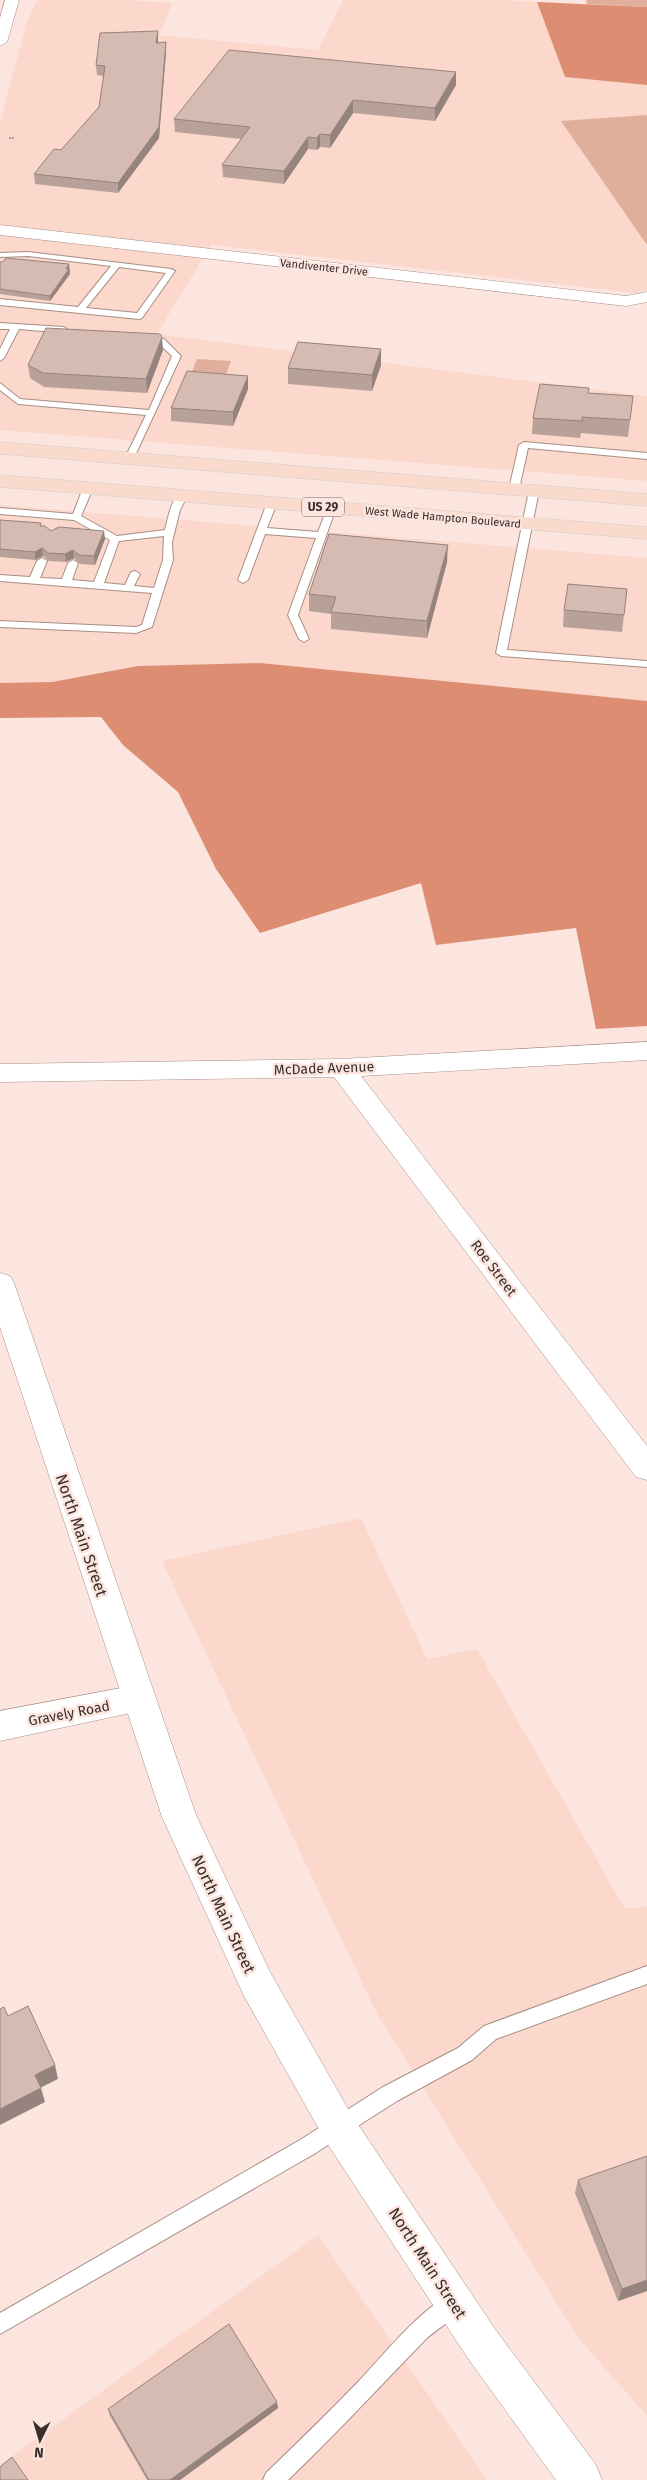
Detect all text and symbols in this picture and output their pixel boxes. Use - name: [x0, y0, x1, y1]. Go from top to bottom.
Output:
- street label: Vandiventer Drive: [279, 256, 369, 279]
- road number: US 29: [302, 498, 344, 516]
- street label: West Wade Hampton Boulevard: [364, 504, 522, 531]
- street label: McDade Avenue: [274, 1058, 374, 1079]
- street label: Roe Street: [467, 1237, 521, 1300]
- street label: North Main Street: [52, 1471, 112, 1599]
- street label: Gravely Road: [27, 1697, 111, 1730]
- street label: North Main Street: [188, 1852, 259, 1977]
- street label: North Main Street: [385, 2204, 471, 2323]
- north arrow: [15, 2415, 65, 2465]
- text: N: [34, 2444, 44, 2461]

